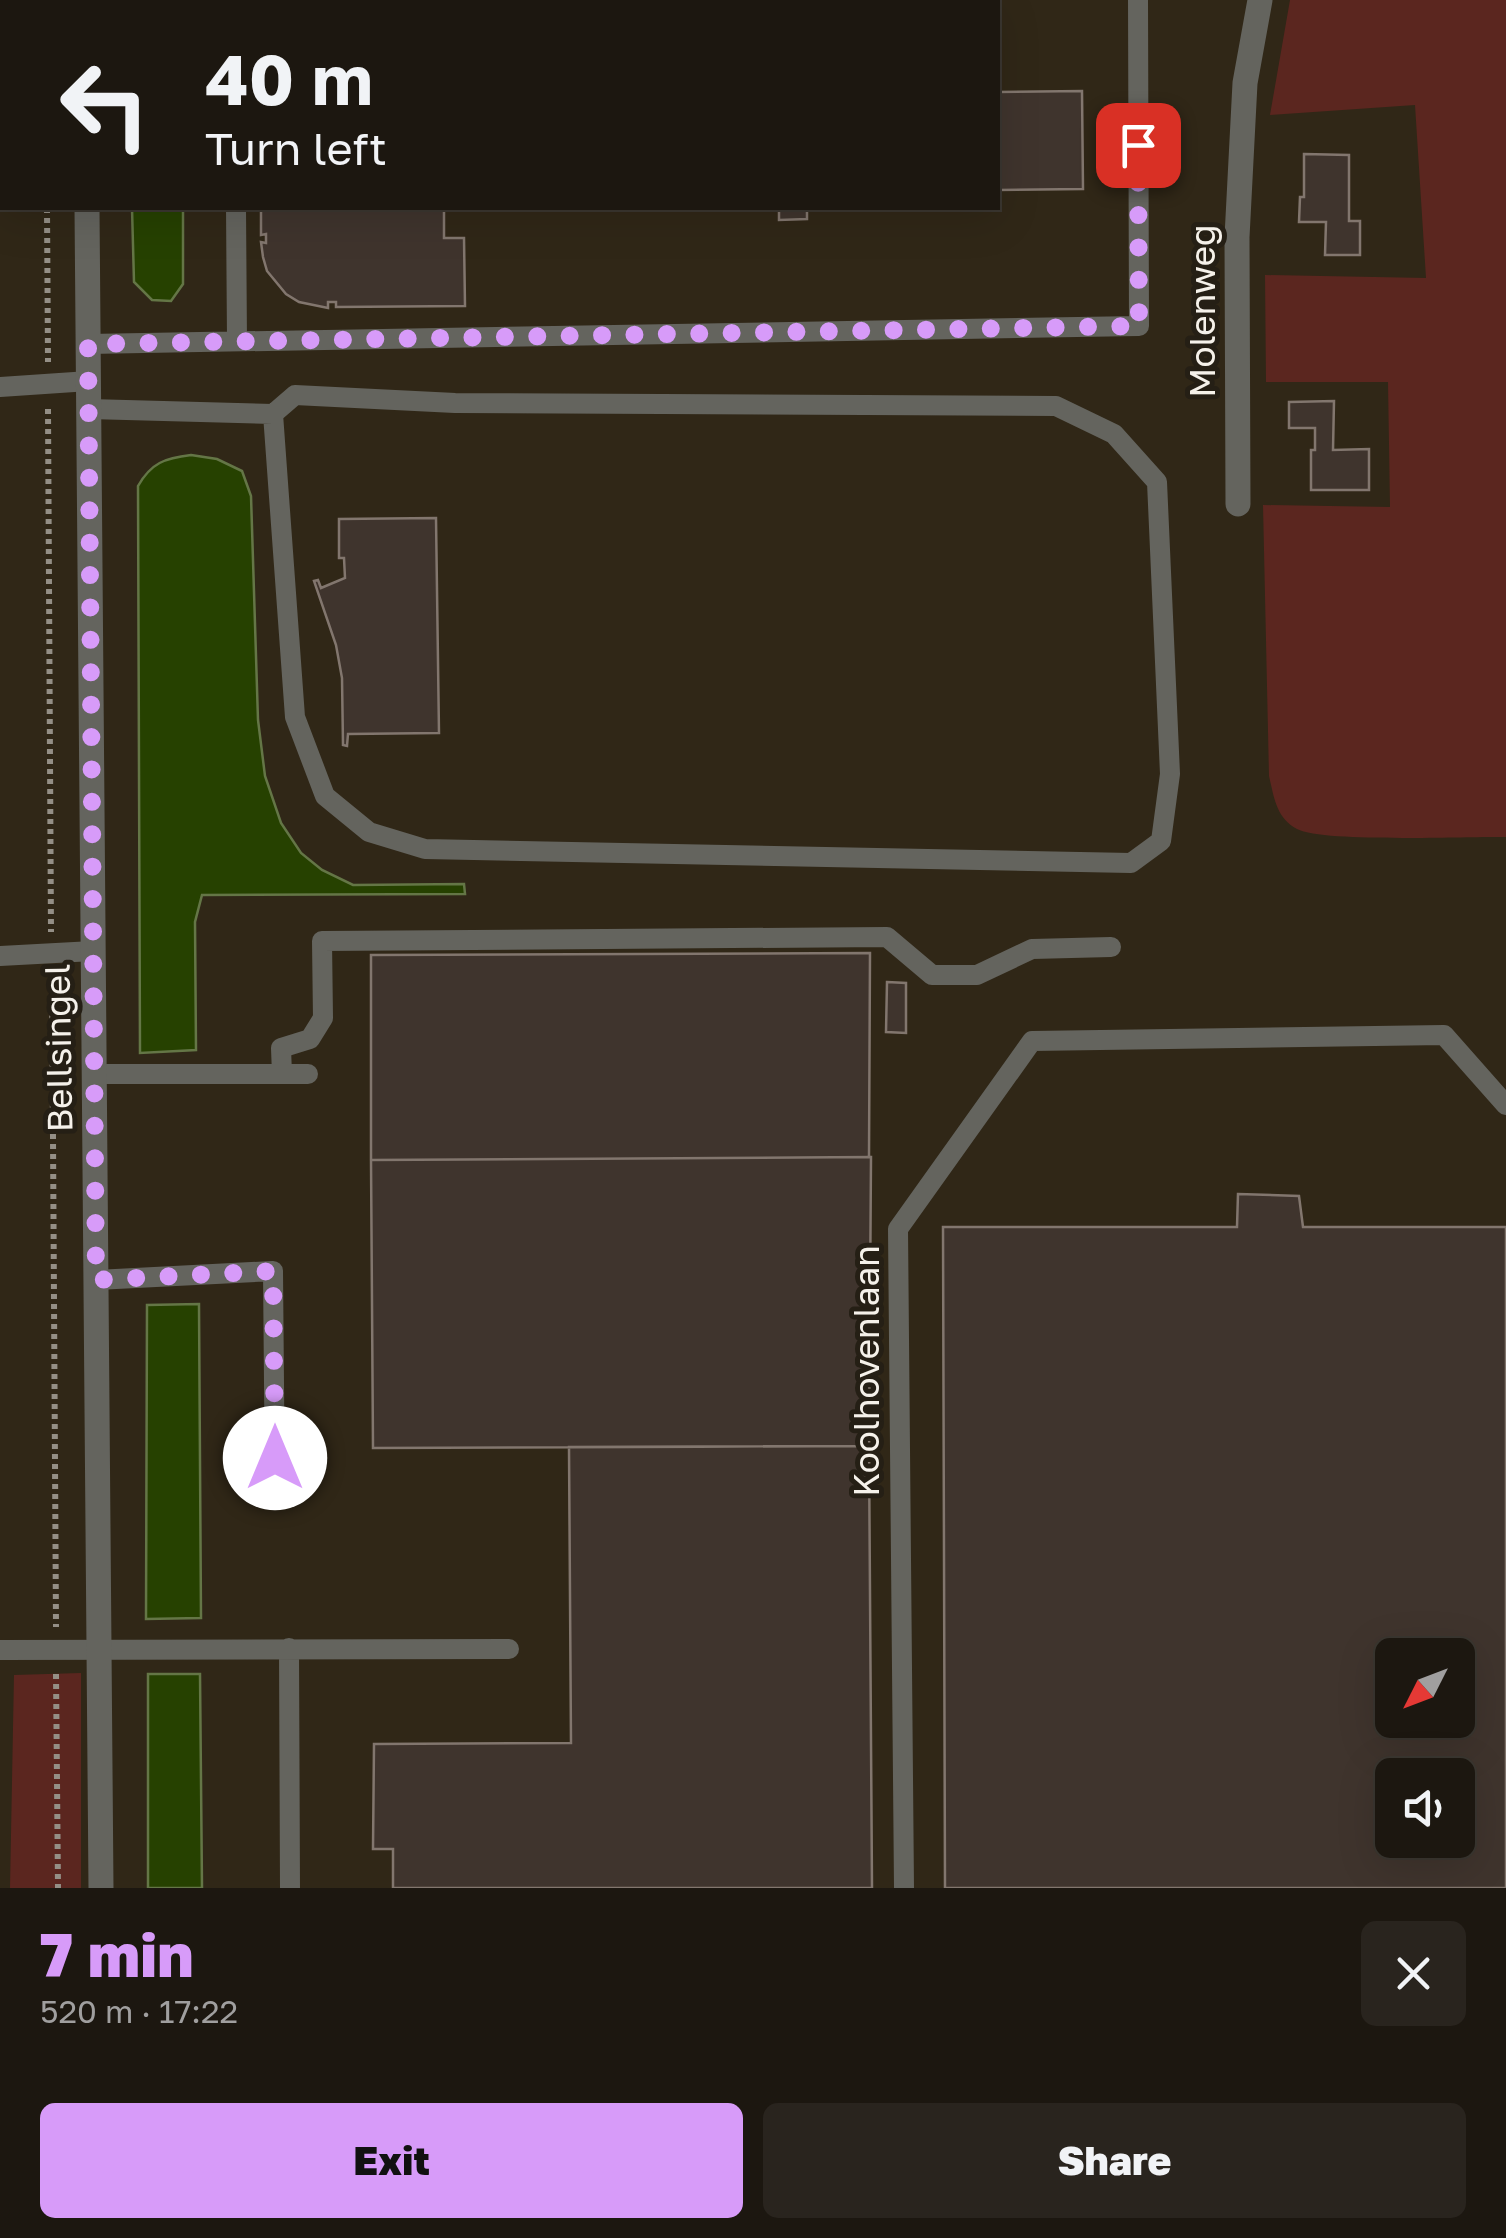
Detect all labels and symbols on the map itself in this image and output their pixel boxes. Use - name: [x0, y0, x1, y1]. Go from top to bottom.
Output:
- pin: [1096, 103, 1181, 188]
- street label: Molenweg: [1181, 224, 1223, 398]
- street label: Bellsingel: [36, 963, 80, 1133]
- street label: Koolhovenlaan: [845, 1245, 887, 1497]
- position arrow: [223, 1406, 327, 1510]
- north arrow: [1375, 1638, 1475, 1738]

